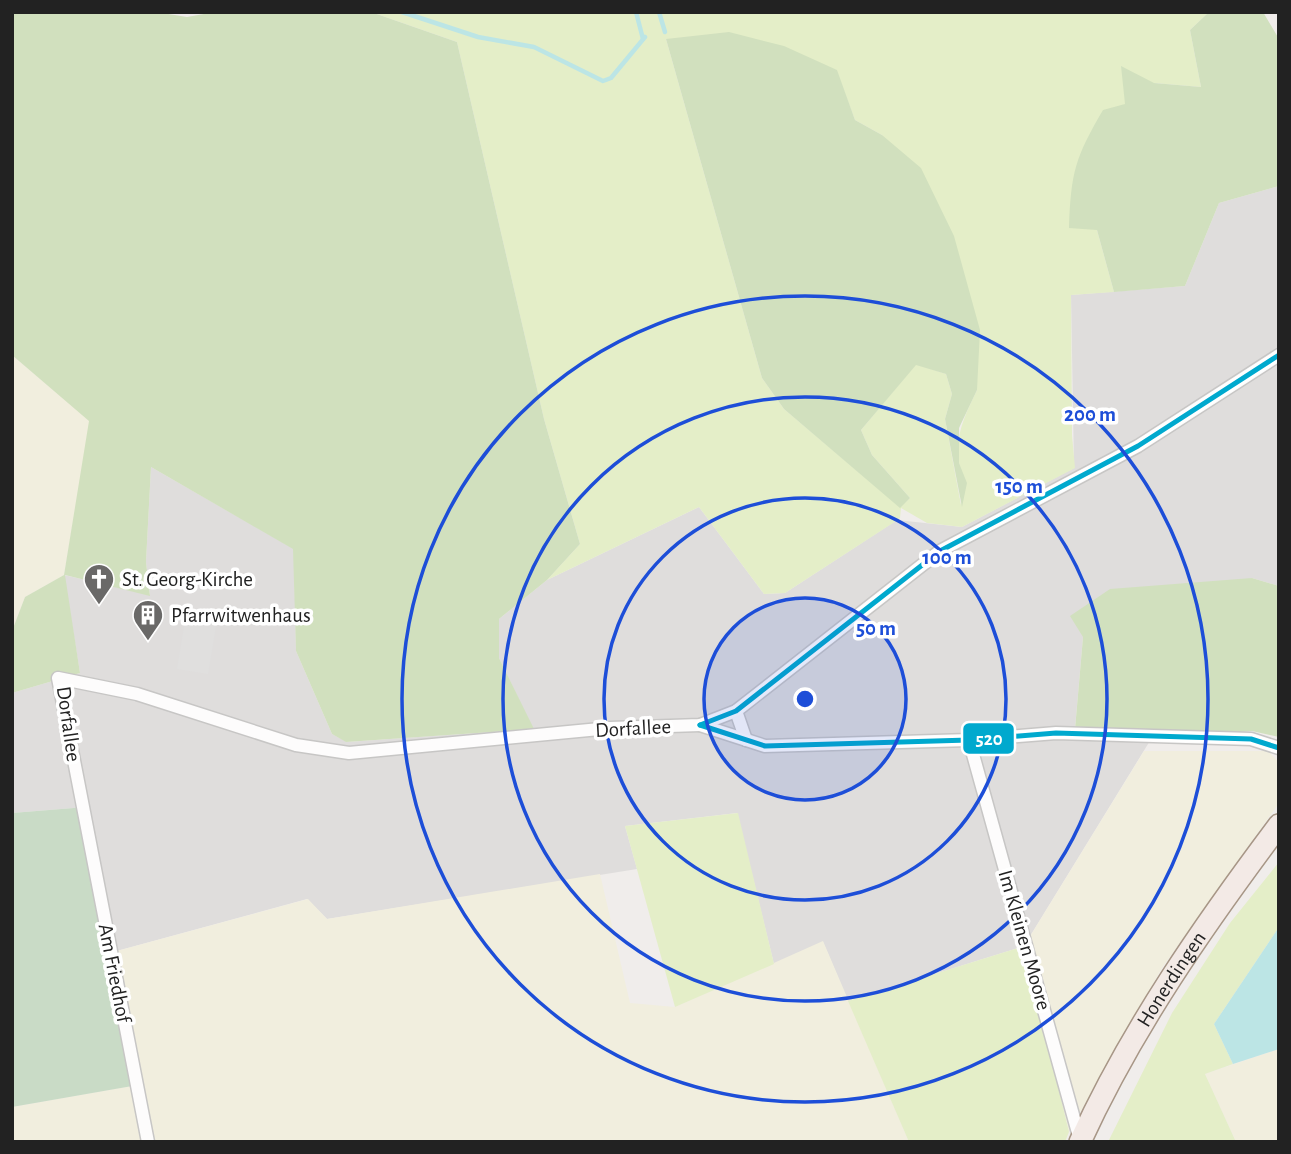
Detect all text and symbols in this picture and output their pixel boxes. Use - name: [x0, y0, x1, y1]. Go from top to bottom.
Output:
- text: 200 m: [1064, 404, 1116, 425]
- text: 150 m: [995, 476, 1043, 497]
- text: 100 m: [922, 547, 972, 568]
- church icon: St. Georg-Kirche: [82, 562, 116, 606]
- place label: St. Georg-Kirche: [122, 569, 253, 590]
- building icon: Pfarrwitwenhaus: [131, 598, 165, 642]
- place label: Pfarrwitwenhaus: [171, 605, 311, 626]
- text: 50 m: [856, 618, 896, 639]
- street label: Dorfallee: [53, 685, 84, 763]
- centre of rings: [793, 687, 817, 711]
- street label: Dorfallee: [595, 716, 672, 741]
- line badge: 520: [962, 722, 1015, 755]
- text: 520: [975, 730, 1003, 749]
- street label: Im Kleinen Moore: [994, 868, 1055, 1013]
- street label: Am Friedhof: [95, 922, 135, 1026]
- street label: Honerdingen: [1133, 928, 1210, 1031]

